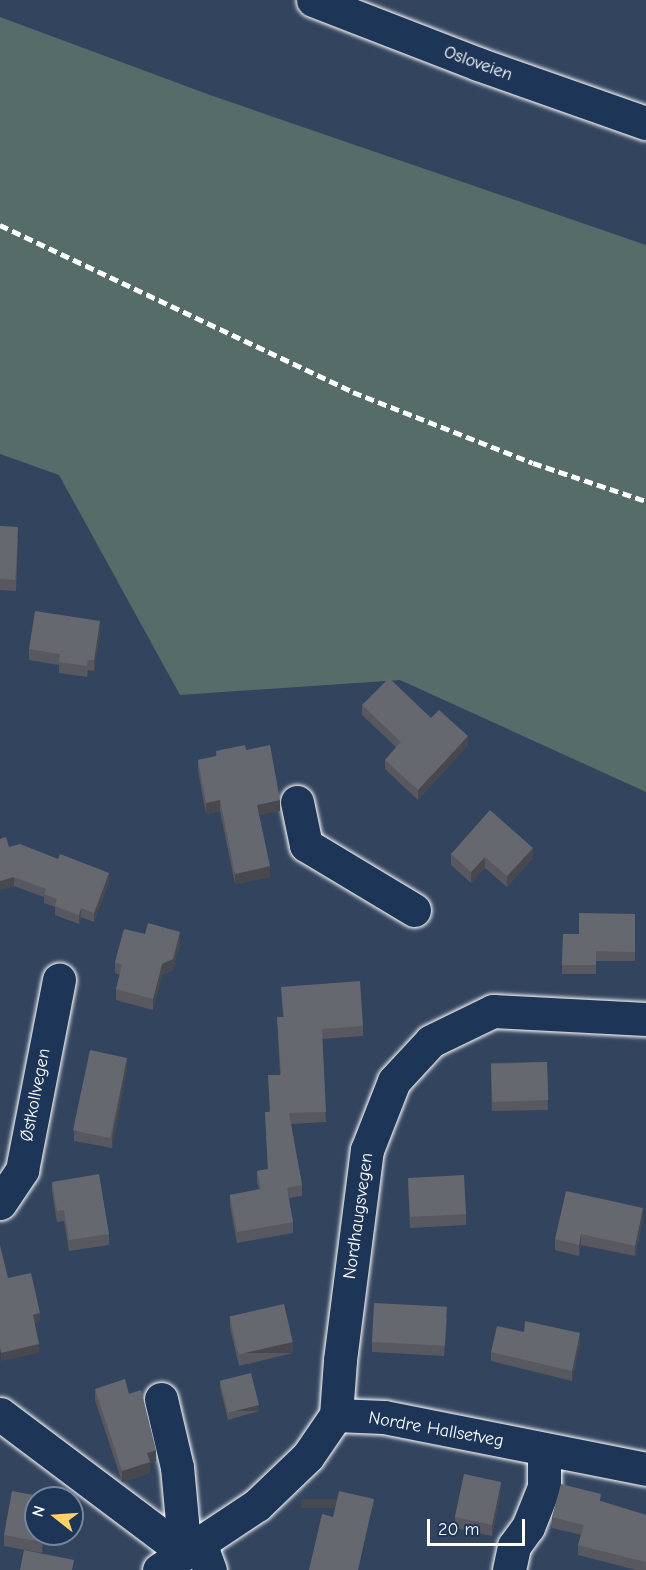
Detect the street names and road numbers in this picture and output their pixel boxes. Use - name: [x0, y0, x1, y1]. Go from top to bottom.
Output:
- street label: Osloveien: [441, 42, 515, 86]
- street label: Østkollvegen: [16, 1047, 56, 1143]
- street label: Nordhaugsvegen: [339, 1151, 379, 1281]
- street label: Nordre Hallsetveg: [367, 1407, 505, 1453]

